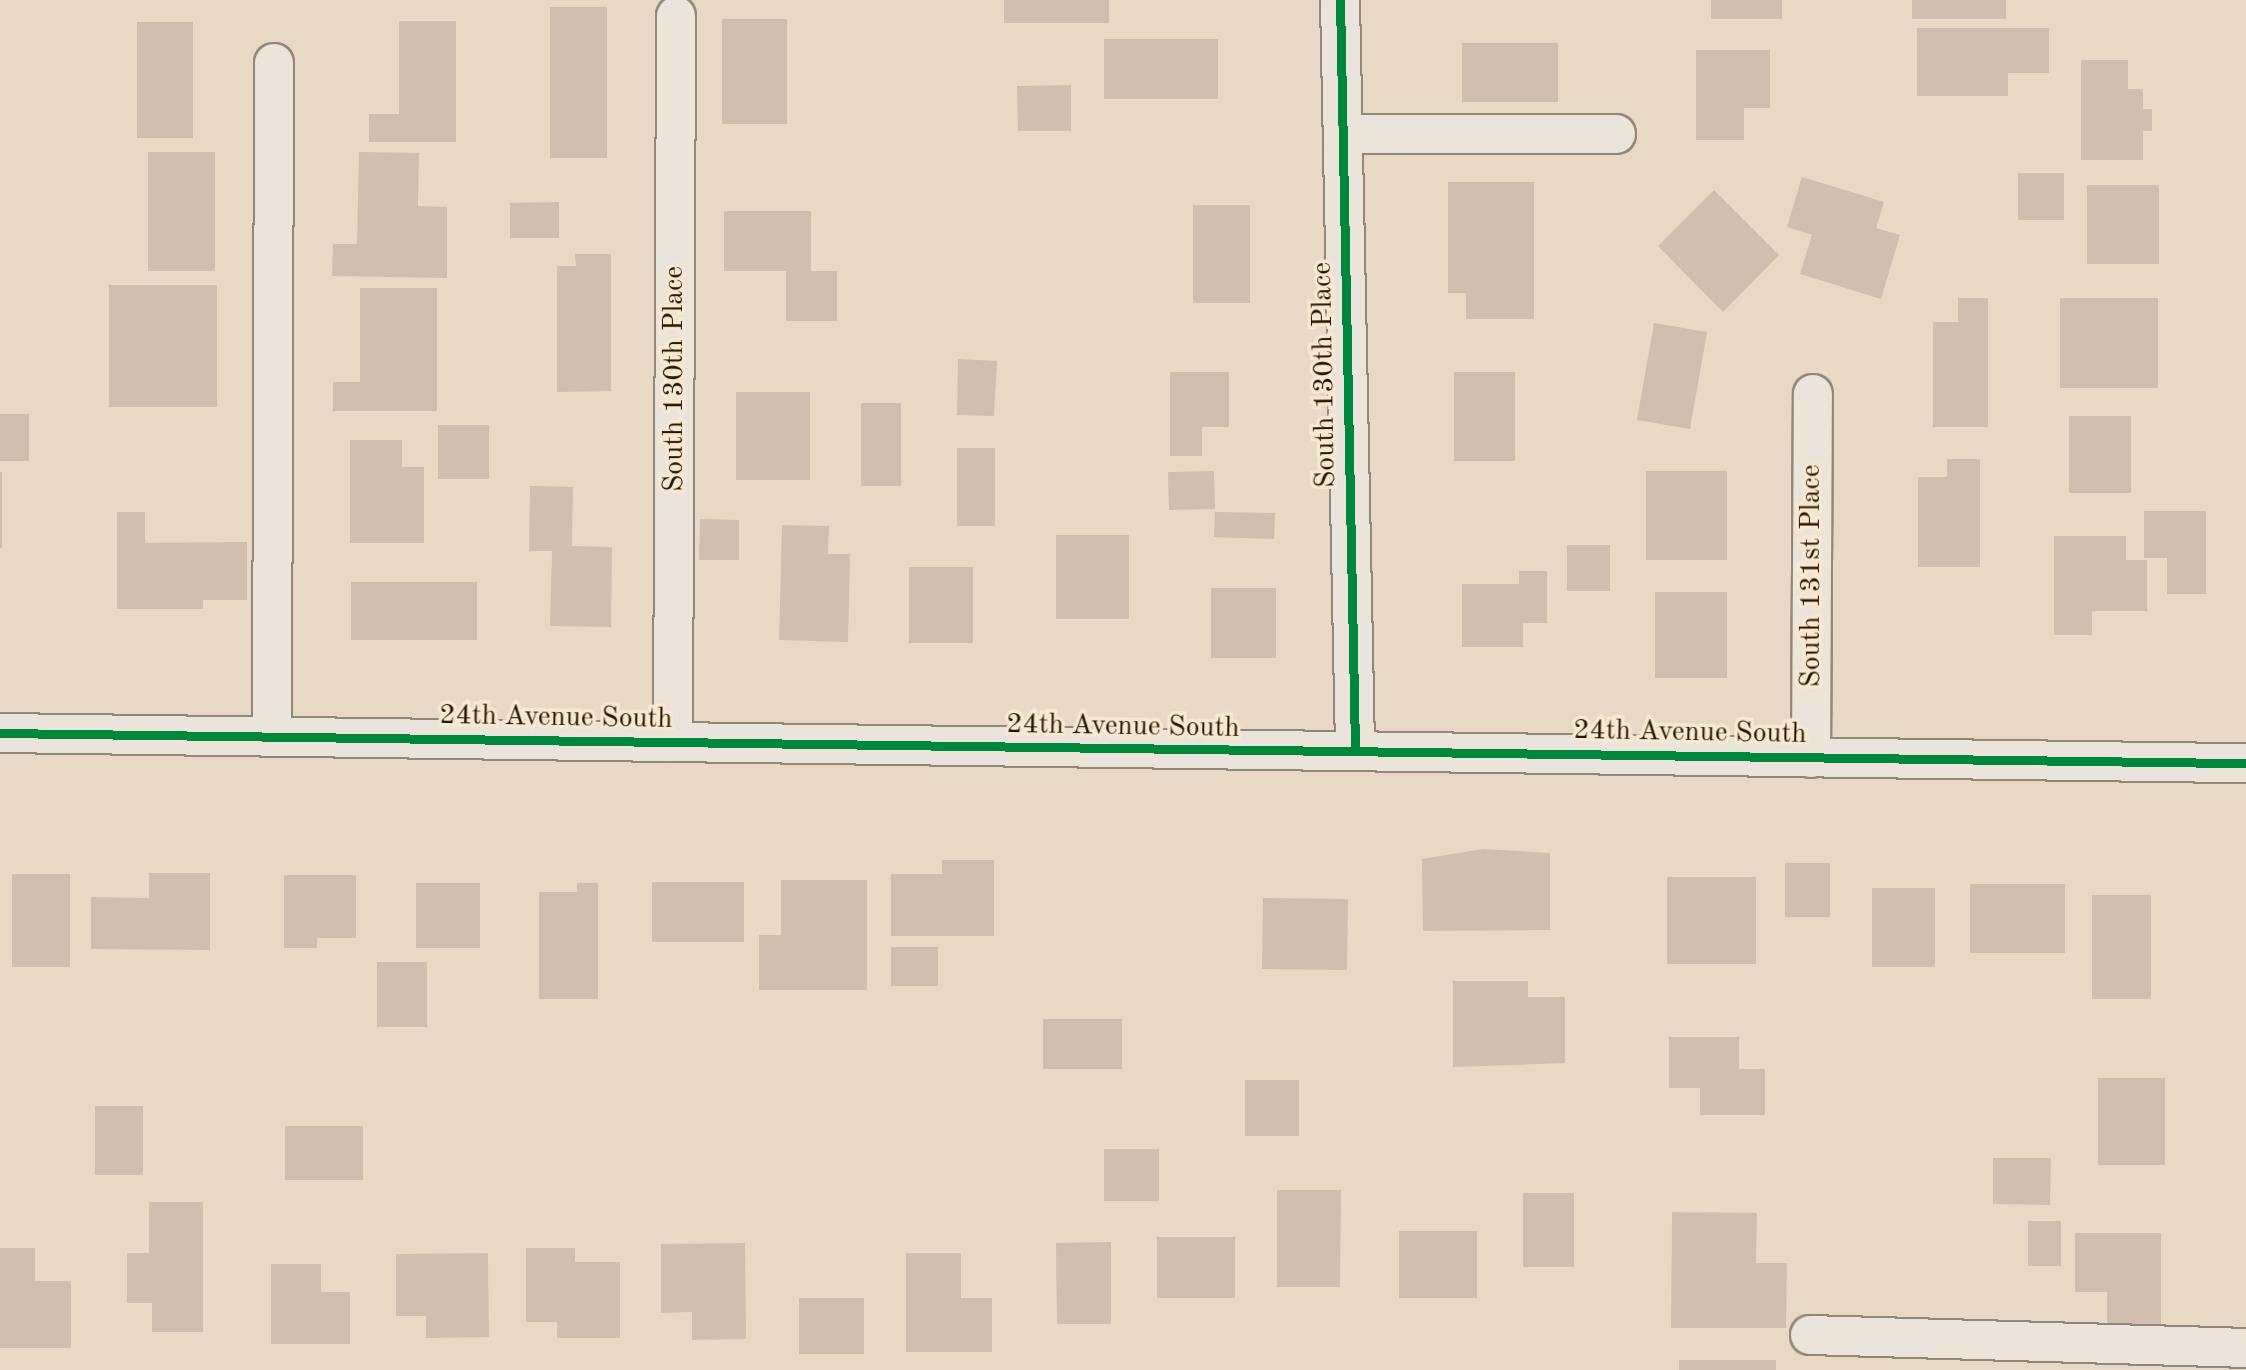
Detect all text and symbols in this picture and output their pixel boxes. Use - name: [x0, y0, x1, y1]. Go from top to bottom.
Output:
- street label: South 130th Place: [1306, 262, 1344, 488]
- street label: South 130th Place: [658, 266, 692, 492]
- street label: South 131st Place: [1795, 464, 1829, 688]
- street label: 24th Avenue South: [439, 699, 673, 737]
- street label: 24th Avenue South: [1006, 708, 1240, 746]
- street label: 24th Avenue South: [1573, 714, 1807, 752]

